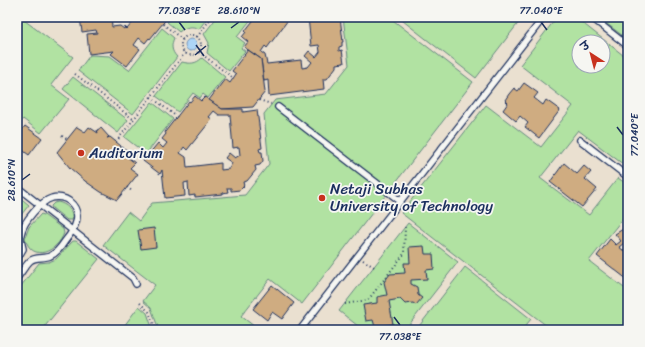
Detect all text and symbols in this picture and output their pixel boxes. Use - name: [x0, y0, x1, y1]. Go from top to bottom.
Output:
- text: 77.038°E: [158, 2, 201, 20]
- text: 28.610°N: [218, 2, 260, 20]
- text: 77.040°E: [519, 2, 564, 20]
- north arrow: [571, 34, 611, 74]
- text: उ: [576, 35, 595, 57]
- text: 77.040°E: [626, 112, 644, 157]
- place label: Auditorium: [88, 140, 163, 166]
- marker: Auditorium: [76, 148, 86, 158]
- text: 28.610°N: [3, 159, 21, 201]
- place label: Netaji Subhas University of Technology: [330, 176, 493, 219]
- marker: Netaji Subhas University of Technology: [317, 193, 327, 203]
- text: 77.038°E: [379, 328, 422, 346]

